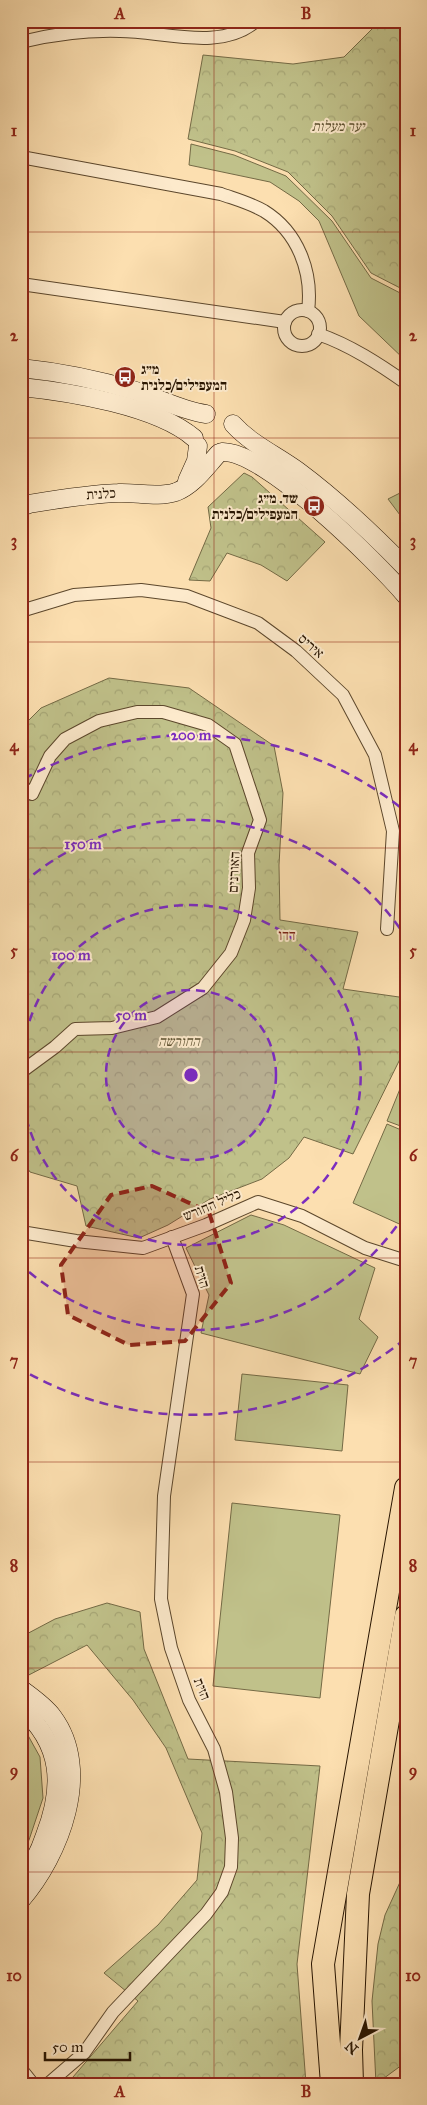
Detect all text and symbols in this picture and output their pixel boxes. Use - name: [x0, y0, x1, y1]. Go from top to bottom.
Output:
- text: A: [114, 4, 126, 23]
- text: B: [301, 4, 311, 23]
- park label: יער מעלות: [312, 118, 367, 135]
- text: 1: [11, 121, 18, 140]
- text: 1: [410, 121, 417, 140]
- text: 2: [10, 326, 19, 345]
- text: 2: [409, 326, 418, 345]
- place label: מ״ג המעפילים/כלנית: [141, 361, 227, 394]
- bus stop icon: מ״ג המעפילים/כלנית: [113, 365, 137, 389]
- street label: כלנית: [86, 484, 116, 504]
- place label: שד. מ״ג המעפילים/כלנית: [212, 490, 298, 523]
- bus stop icon: שד. מ״ג המעפילים/כלנית: [302, 494, 326, 518]
- text: 3: [11, 531, 17, 551]
- text: 3: [410, 531, 416, 551]
- street label: איריס: [295, 630, 327, 662]
- text: 200 m: [171, 726, 212, 744]
- text: 4: [10, 736, 20, 756]
- text: 4: [409, 736, 419, 756]
- text: 150 m: [64, 835, 102, 853]
- street label: האורנים: [224, 851, 244, 893]
- district label: דדו: [278, 926, 296, 944]
- text: 5: [10, 941, 18, 960]
- text: 5: [409, 941, 417, 960]
- text: 100 m: [51, 946, 91, 964]
- text: 50 m: [115, 1006, 147, 1024]
- park label: החורשה: [158, 1033, 201, 1050]
- centre of rings: [182, 1066, 200, 1084]
- text: 6: [10, 1146, 19, 1165]
- text: 6: [409, 1146, 418, 1165]
- street label: כליל החורש: [180, 1185, 244, 1225]
- street label: הזית: [191, 1264, 213, 1290]
- text: 7: [10, 1351, 19, 1370]
- text: 7: [409, 1351, 418, 1370]
- text: 8: [10, 1556, 18, 1575]
- text: 8: [409, 1556, 417, 1575]
- street label: הזית: [190, 1675, 214, 1703]
- text: 9: [10, 1761, 18, 1781]
- text: 9: [409, 1761, 417, 1781]
- text: 10: [6, 1966, 22, 1985]
- text: 10: [405, 1966, 421, 1985]
- north arrow: [334, 2012, 384, 2062]
- scale bar: [45, 2030, 130, 2062]
- text: N: [342, 2037, 362, 2058]
- text: 50 m: [52, 2038, 84, 2056]
- text: A: [114, 2082, 126, 2101]
- text: B: [301, 2082, 311, 2101]

